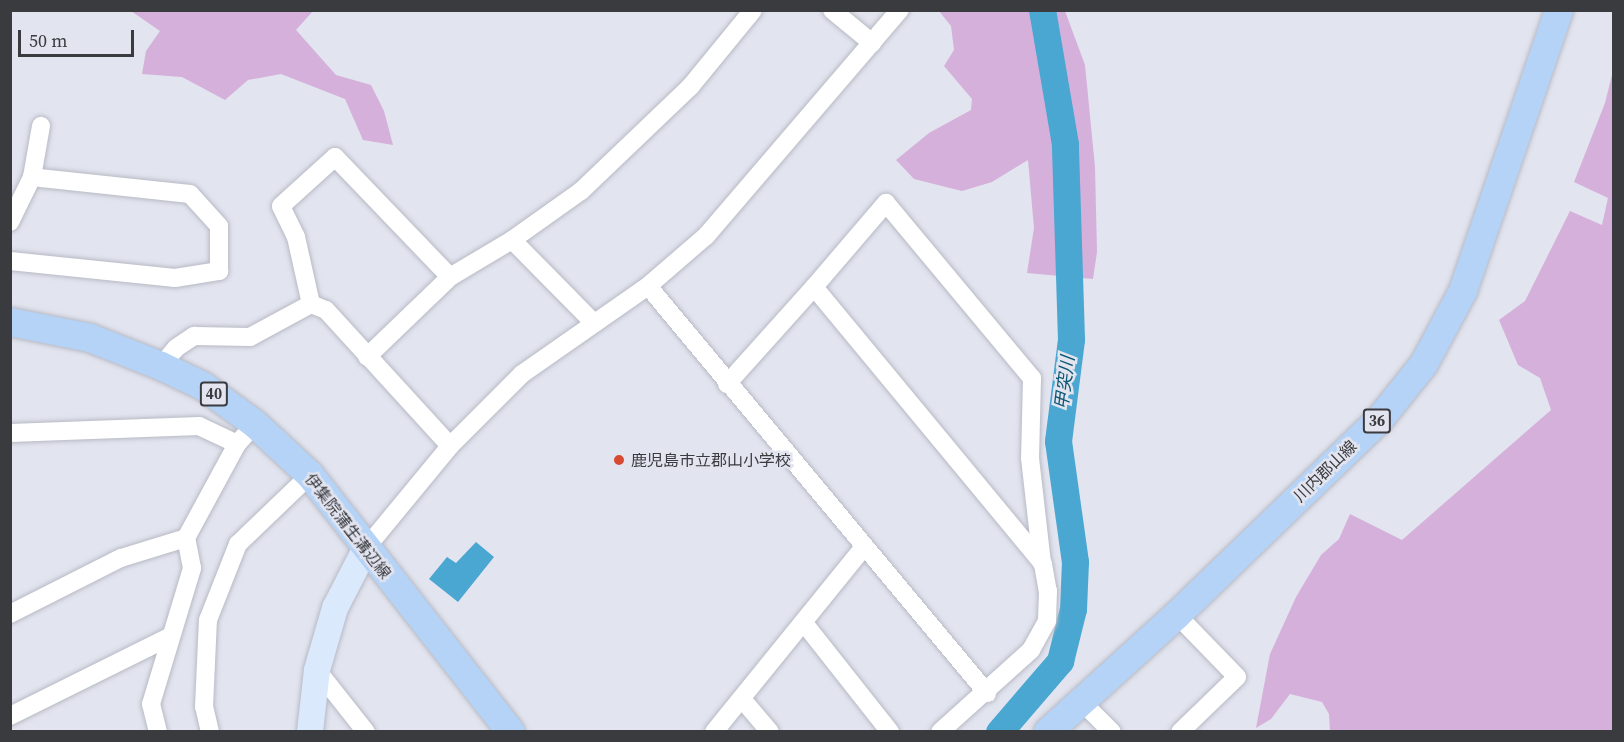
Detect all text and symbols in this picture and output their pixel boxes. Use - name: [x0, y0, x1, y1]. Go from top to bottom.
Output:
- scale bar: [21, 18, 136, 56]
- text: 50 m: [29, 28, 67, 53]
- water label: 甲突川: [1051, 355, 1079, 411]
- road number: 40: [199, 382, 229, 406]
- road number: 36: [1362, 409, 1392, 433]
- street label: 川内郡山線: [1290, 436, 1360, 506]
- place label: 鹿児島市立郡山小学校: [631, 450, 791, 470]
- marker: 鹿児島市立郡山小学校: [612, 453, 626, 467]
- street label: 伊集院蒲生溝辺線: [301, 470, 395, 582]

